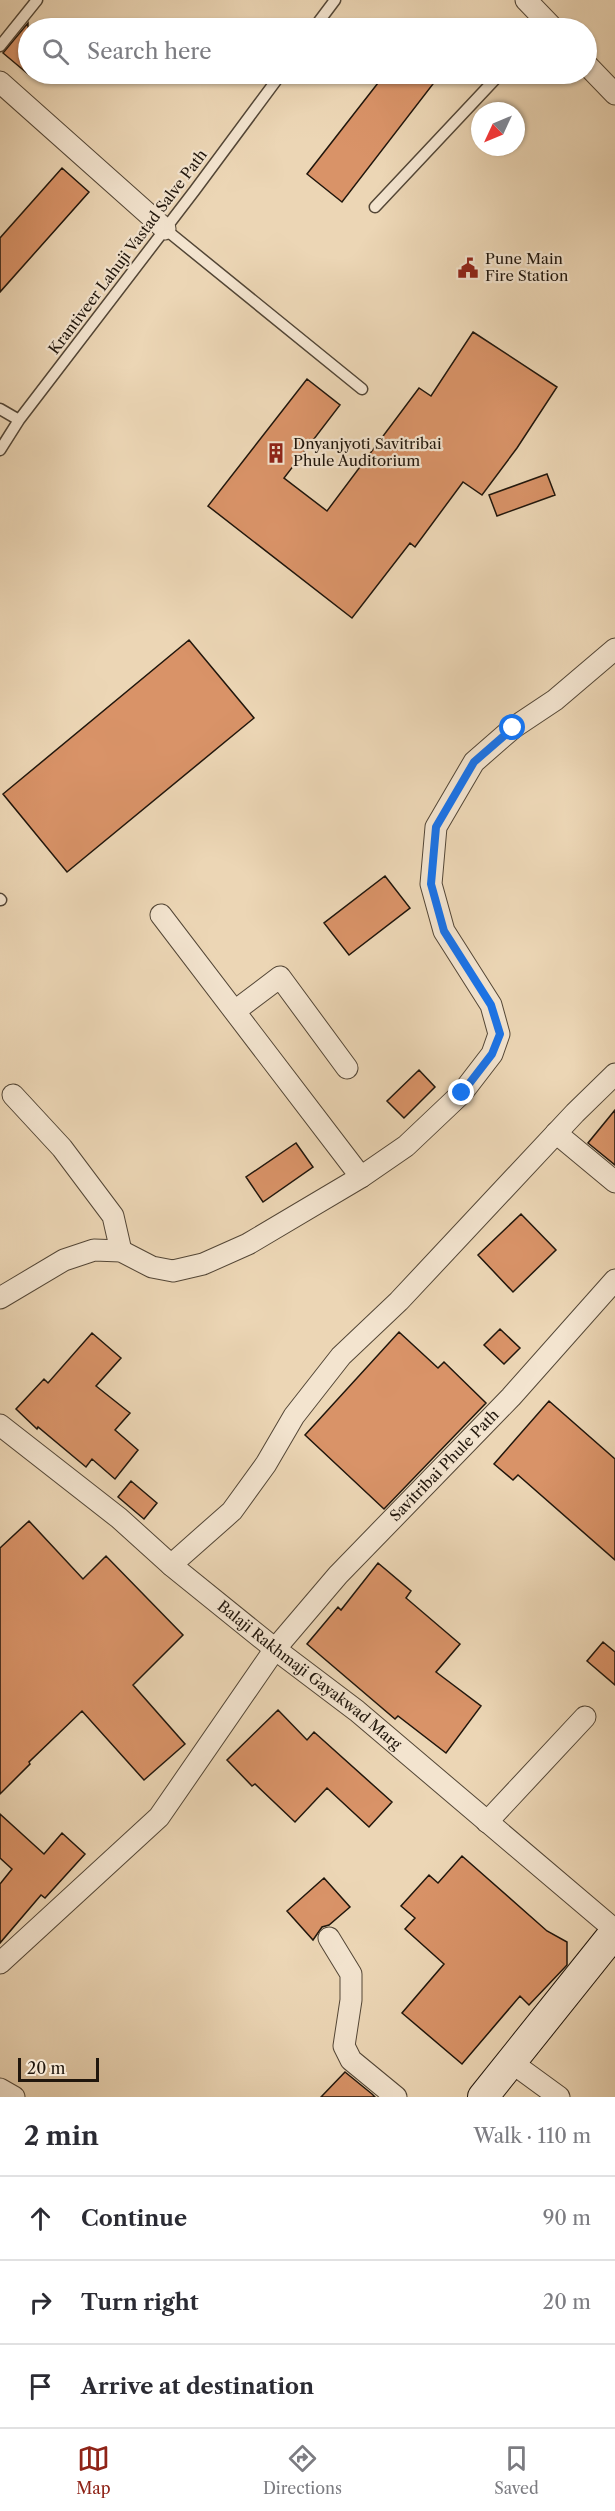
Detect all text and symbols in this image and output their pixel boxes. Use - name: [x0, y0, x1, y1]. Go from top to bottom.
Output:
- search box: [18, 18, 597, 84]
- icon: search: [39, 35, 72, 68]
- text: Search here: [87, 38, 212, 65]
- north arrow: [471, 102, 525, 156]
- street label: Krantiveer Lahuji Vastad Salve Path: [44, 145, 211, 358]
- place label: Pune Main Fire Station: [485, 249, 569, 285]
- public building icon: Pune Main Fire Station: [456, 256, 480, 280]
- place label: Dnyanjyoti Savitribai Phule Auditorium: [293, 434, 442, 470]
- building icon: Dnyanjyoti Savitribai Phule Auditorium: [264, 441, 288, 465]
- route start: [499, 714, 525, 740]
- route end: [448, 1079, 474, 1105]
- street label: Savitribai Phule Path: [386, 1405, 503, 1525]
- street label: Balaji Rakhmaji Gayakwad Marg: [214, 1596, 406, 1754]
- scale bar: [18, 2055, 99, 2082]
- text: 20 m: [27, 2058, 66, 2078]
- text: 2 min: [24, 2120, 99, 2152]
- text: Walk · 110 m: [474, 2124, 591, 2148]
- icon: ahead: [24, 2202, 57, 2235]
- text: Continue: [81, 2205, 187, 2232]
- text: 90 m: [543, 2206, 591, 2230]
- icon: right: [24, 2286, 57, 2319]
- text: Turn right: [81, 2289, 199, 2316]
- text: 20 m: [543, 2290, 591, 2314]
- icon: arrive: [24, 2370, 57, 2403]
- text: Arrive at destination: [81, 2373, 314, 2400]
- tab: Map: [76, 2442, 111, 2498]
- tab: Directions: [263, 2442, 342, 2498]
- tab: Saved: [494, 2442, 539, 2498]

